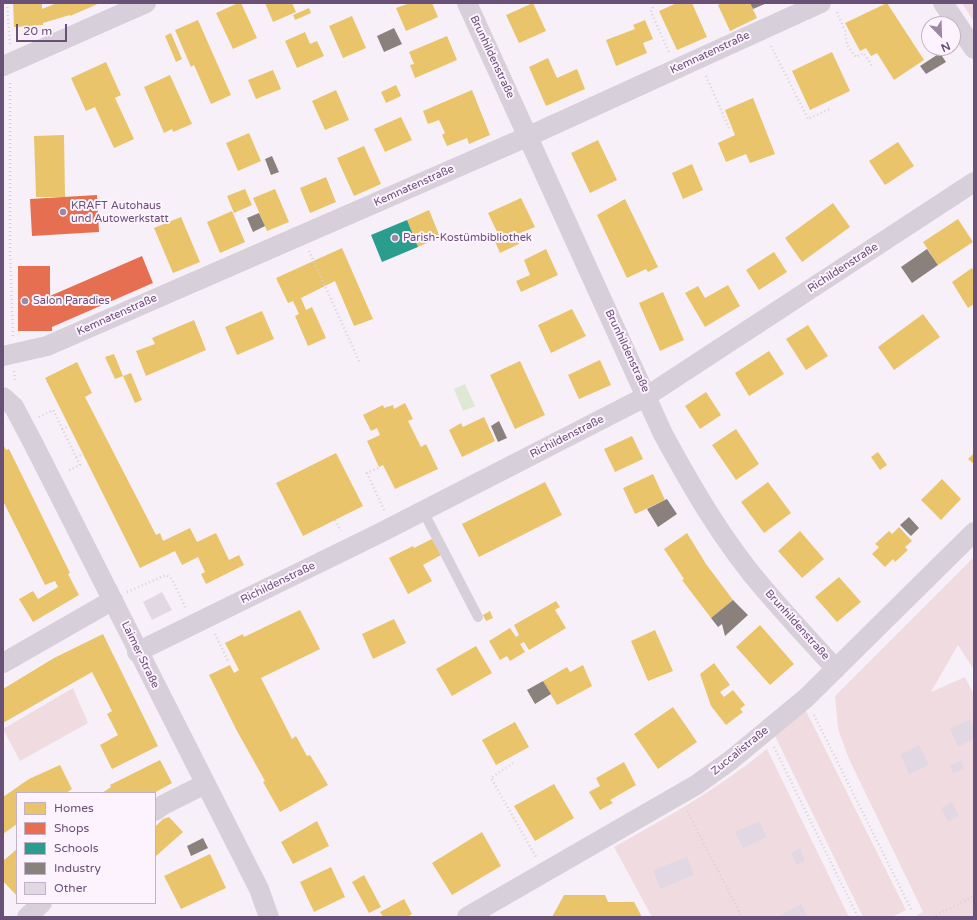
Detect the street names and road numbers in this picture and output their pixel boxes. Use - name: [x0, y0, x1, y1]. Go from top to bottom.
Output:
- street label: Brunhildenstraße: [467, 13, 517, 101]
- street label: Kemnatenstraße: [668, 29, 752, 77]
- street label: Kemnatenstraße: [372, 162, 456, 210]
- street label: Richildenstraße: [805, 240, 881, 296]
- street label: Kemnatenstraße: [75, 291, 159, 339]
- street label: Brunhildenstraße: [602, 307, 652, 395]
- street label: Richildenstraße: [528, 413, 606, 461]
- street label: Richildenstraße: [239, 559, 317, 607]
- street label: Brunhildenstraße: [762, 587, 832, 663]
- street label: Laimer Straße: [118, 619, 162, 691]
- street label: Zuccalistraße: [709, 724, 771, 778]

